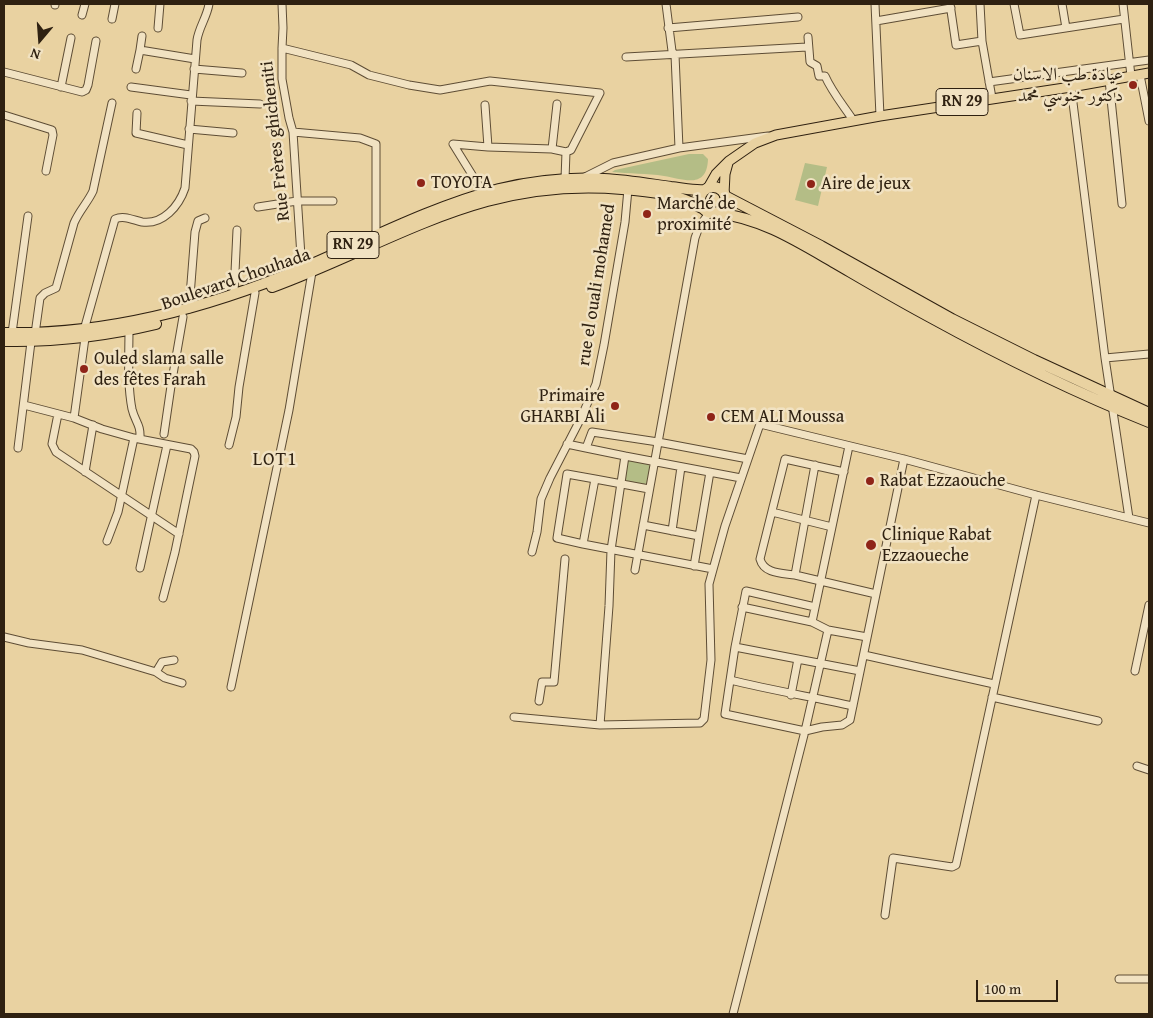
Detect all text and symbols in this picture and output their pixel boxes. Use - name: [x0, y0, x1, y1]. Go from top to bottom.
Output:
- north arrow: [15, 15, 65, 65]
- text: N: [28, 43, 43, 65]
- street label: Rue Frères ghicheniti: [257, 60, 295, 222]
- place label: عيادة طب الاسنان دكتور خنوسي محمد: [1013, 64, 1123, 106]
- marker: عيادة طب الاسنان دكتور خنوسي محمد: [1127, 79, 1139, 91]
- road number: RN 29: [936, 88, 988, 115]
- place label: TOYOTA: [431, 172, 492, 194]
- place label: Aire de jeux: [821, 173, 911, 195]
- marker: TOYOTA: [415, 177, 427, 189]
- marker: Aire de jeux: [805, 178, 817, 190]
- place label: Marché de proximité: [657, 193, 736, 235]
- street label: rue el ouali mohamed: [574, 202, 620, 368]
- marker: Marché de proximité: [641, 208, 653, 220]
- road number: RN 29: [327, 232, 379, 258]
- street label: Boulevard Chouhada: [159, 244, 313, 316]
- place label: Ouled slama salle des fêtes Farah: [94, 348, 224, 390]
- marker: Ouled slama salle des fêtes Farah: [78, 363, 90, 375]
- place label: Primaire GHARBI Ali: [520, 385, 605, 428]
- marker: Primaire GHARBI Ali: [609, 400, 621, 412]
- place label: CEM ALI Moussa: [721, 406, 844, 428]
- marker: CEM ALI Moussa: [705, 411, 717, 423]
- district label: LOT1: [252, 449, 298, 471]
- place label: Rabat Ezzaouche: [880, 470, 1006, 492]
- marker: Rabat Ezzaouche: [864, 475, 876, 487]
- place label: Clinique Rabat Ezzaoueche: [882, 524, 992, 566]
- marker: Clinique Rabat Ezzaoueche: [864, 538, 878, 552]
- scale bar: [978, 970, 1060, 1002]
- text: 100 m: [984, 978, 1021, 999]

